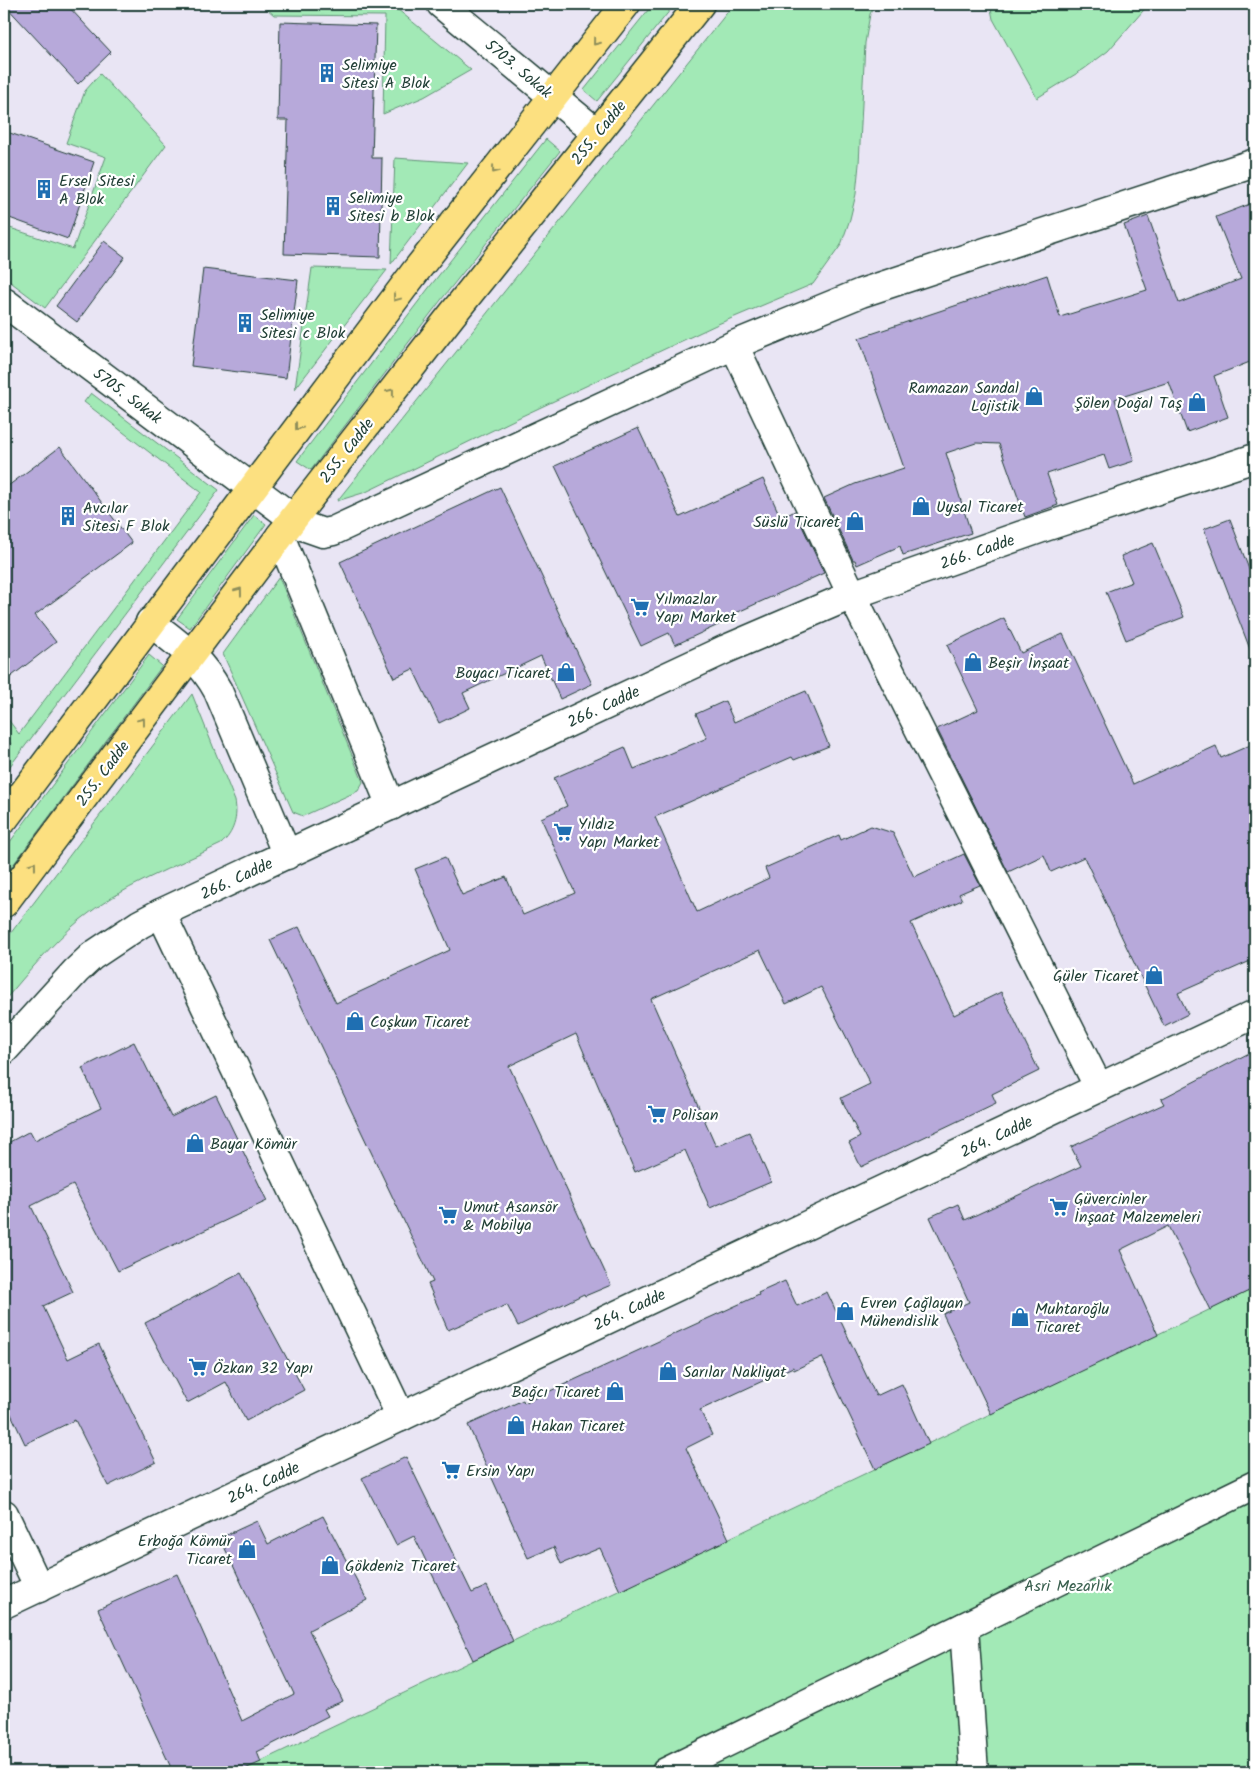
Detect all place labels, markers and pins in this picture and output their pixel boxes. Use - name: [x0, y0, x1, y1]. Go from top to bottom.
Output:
- place label: Selimiye Sitesi A Blok: [342, 53, 430, 96]
- building icon: Selimiye Sitesi A Blok: [316, 62, 338, 84]
- place label: Ersel Sitesi A Blok: [59, 169, 136, 212]
- building icon: Ersel Sitesi A Blok: [33, 178, 55, 200]
- place label: Selimiye Sitesi b Blok: [348, 186, 435, 229]
- building icon: Selimiye Sitesi b Blok: [322, 195, 344, 217]
- place label: Selimiye Sitesi c Blok: [260, 303, 346, 346]
- building icon: Selimiye Sitesi c Blok: [234, 312, 256, 334]
- place label: Ramazan Sandal Lojistik: [908, 376, 1019, 419]
- shop icon: Ramazan Sandal Lojistik: [1023, 385, 1045, 407]
- place label: Şölen Doğal Taş: [1074, 391, 1182, 416]
- shop icon: Şölen Doğal Taş: [1186, 391, 1208, 413]
- shop icon: Uysal Ticaret: [910, 495, 932, 517]
- place label: Uysal Ticaret: [936, 495, 1024, 520]
- place label: Avcılar Sitesi F Blok: [83, 496, 170, 539]
- building icon: Avcılar Sitesi F Blok: [57, 505, 79, 527]
- place label: Süslü Ticaret: [753, 510, 841, 535]
- shop icon: Süslü Ticaret: [844, 510, 866, 532]
- place label: Yılmazlar Yapı Market: [655, 587, 737, 630]
- supermarket icon: Yılmazlar Yapı Market: [629, 596, 651, 618]
- shop icon: Beşir İnşaat: [962, 651, 984, 673]
- place label: Beşir İnşaat: [988, 651, 1070, 676]
- place label: Boyacı Ticaret: [455, 661, 552, 686]
- shop icon: Boyacı Ticaret: [555, 661, 577, 683]
- place label: Yıldız Yapı Market: [578, 812, 660, 855]
- supermarket icon: Yıldız Yapı Market: [552, 821, 574, 843]
- place label: Güler Ticaret: [1053, 964, 1140, 989]
- shop icon: Güler Ticaret: [1143, 964, 1165, 986]
- shop icon: Coşkun Ticaret: [344, 1010, 366, 1032]
- place label: Coşkun Ticaret: [370, 1010, 470, 1035]
- supermarket icon: Polisan: [646, 1103, 668, 1125]
- place label: Polisan: [672, 1103, 719, 1128]
- shop icon: Bayar Kömür: [184, 1132, 206, 1154]
- place label: Bayar Kömür: [210, 1132, 299, 1157]
- place label: Güvercinler İnşaat Malzemeleri: [1074, 1187, 1202, 1230]
- place label: Umut Asansör & Mobilya: [463, 1195, 559, 1238]
- supermarket icon: Güvercinler İnşaat Malzemeleri: [1048, 1196, 1070, 1218]
- supermarket icon: Umut Asansör & Mobilya: [437, 1204, 459, 1226]
- place label: Evren Çağlayan Mühendislik: [860, 1291, 963, 1334]
- place label: Muhtaroğlu Ticaret: [1035, 1297, 1110, 1340]
- shop icon: Evren Çağlayan Mühendislik: [834, 1300, 856, 1322]
- shop icon: Muhtaroğlu Ticaret: [1009, 1306, 1031, 1328]
- supermarket icon: Özkan 32 Yapı: [187, 1356, 209, 1378]
- place label: Özkan 32 Yapı: [213, 1356, 313, 1381]
- shop icon: Sarılar Nakliyat: [657, 1360, 679, 1382]
- place label: Sarılar Nakliyat: [683, 1360, 787, 1385]
- place label: Bağcı Ticaret: [511, 1380, 601, 1405]
- shop icon: Bağcı Ticaret: [604, 1380, 626, 1402]
- shop icon: Hakan Ticaret: [505, 1414, 527, 1436]
- place label: Hakan Ticaret: [531, 1414, 626, 1439]
- supermarket icon: Ersin Yapı: [440, 1459, 462, 1481]
- place label: Ersin Yapı: [466, 1459, 535, 1484]
- place label: Erboğa Kömür Ticaret: [138, 1529, 234, 1572]
- shop icon: Erboğa Kömür Ticaret: [236, 1538, 258, 1560]
- shop icon: Gökdeniz Ticaret: [319, 1554, 341, 1576]
- place label: Gökdeniz Ticaret: [345, 1554, 457, 1579]

